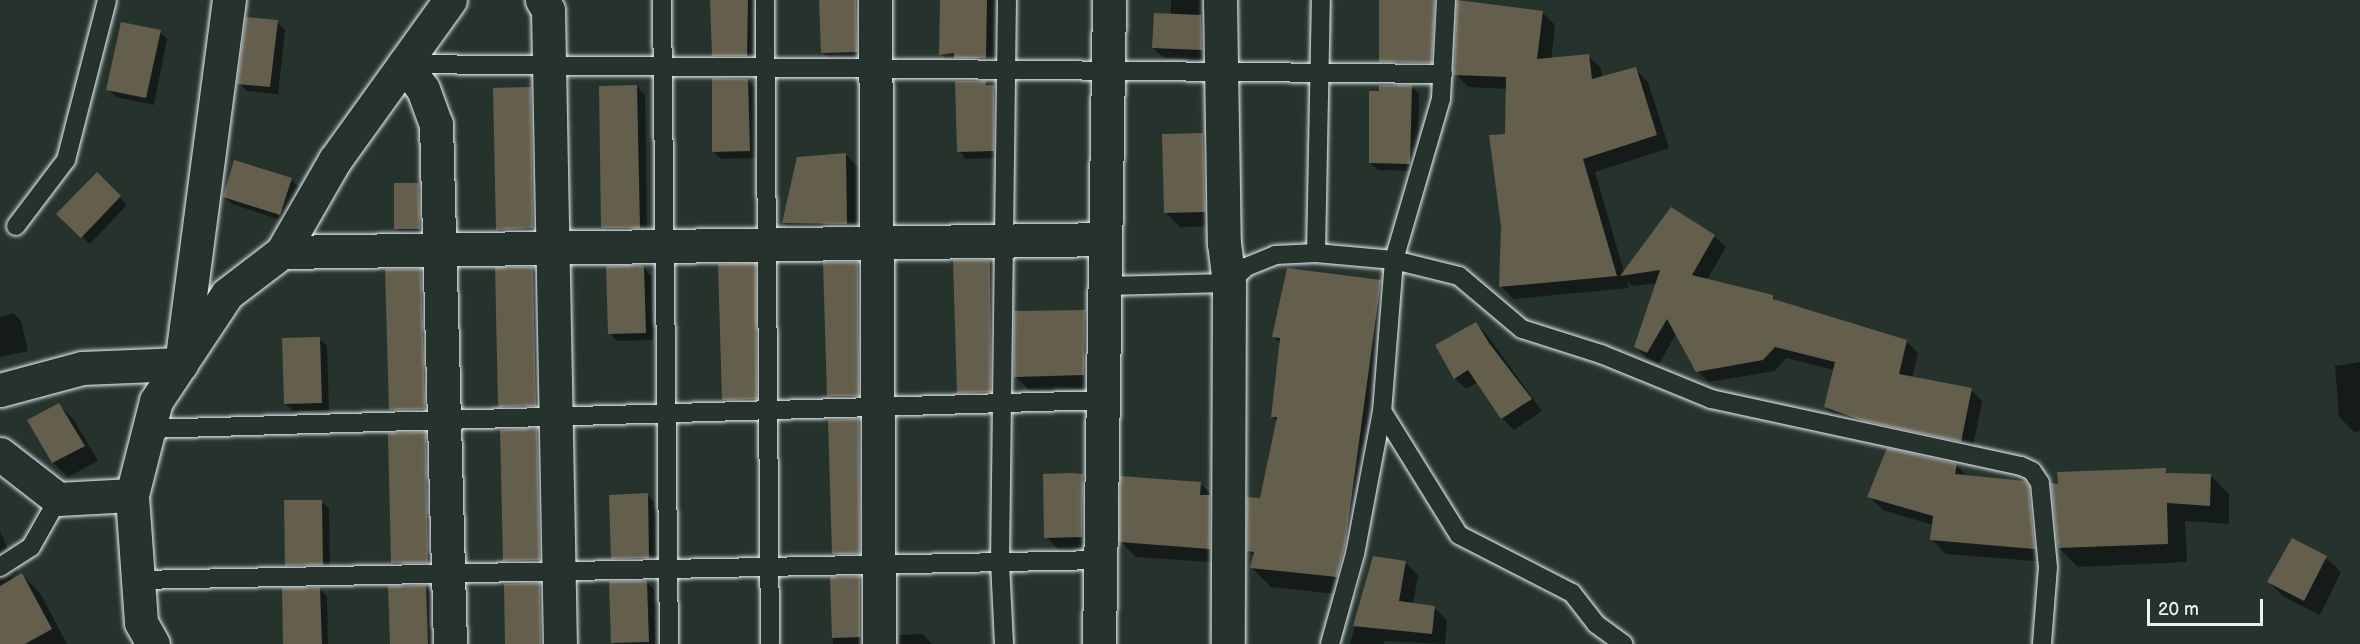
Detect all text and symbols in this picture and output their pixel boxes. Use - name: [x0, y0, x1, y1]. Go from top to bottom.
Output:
- scale bar: [2150, 587, 2266, 625]
- text: 20 m: [2158, 599, 2199, 620]

